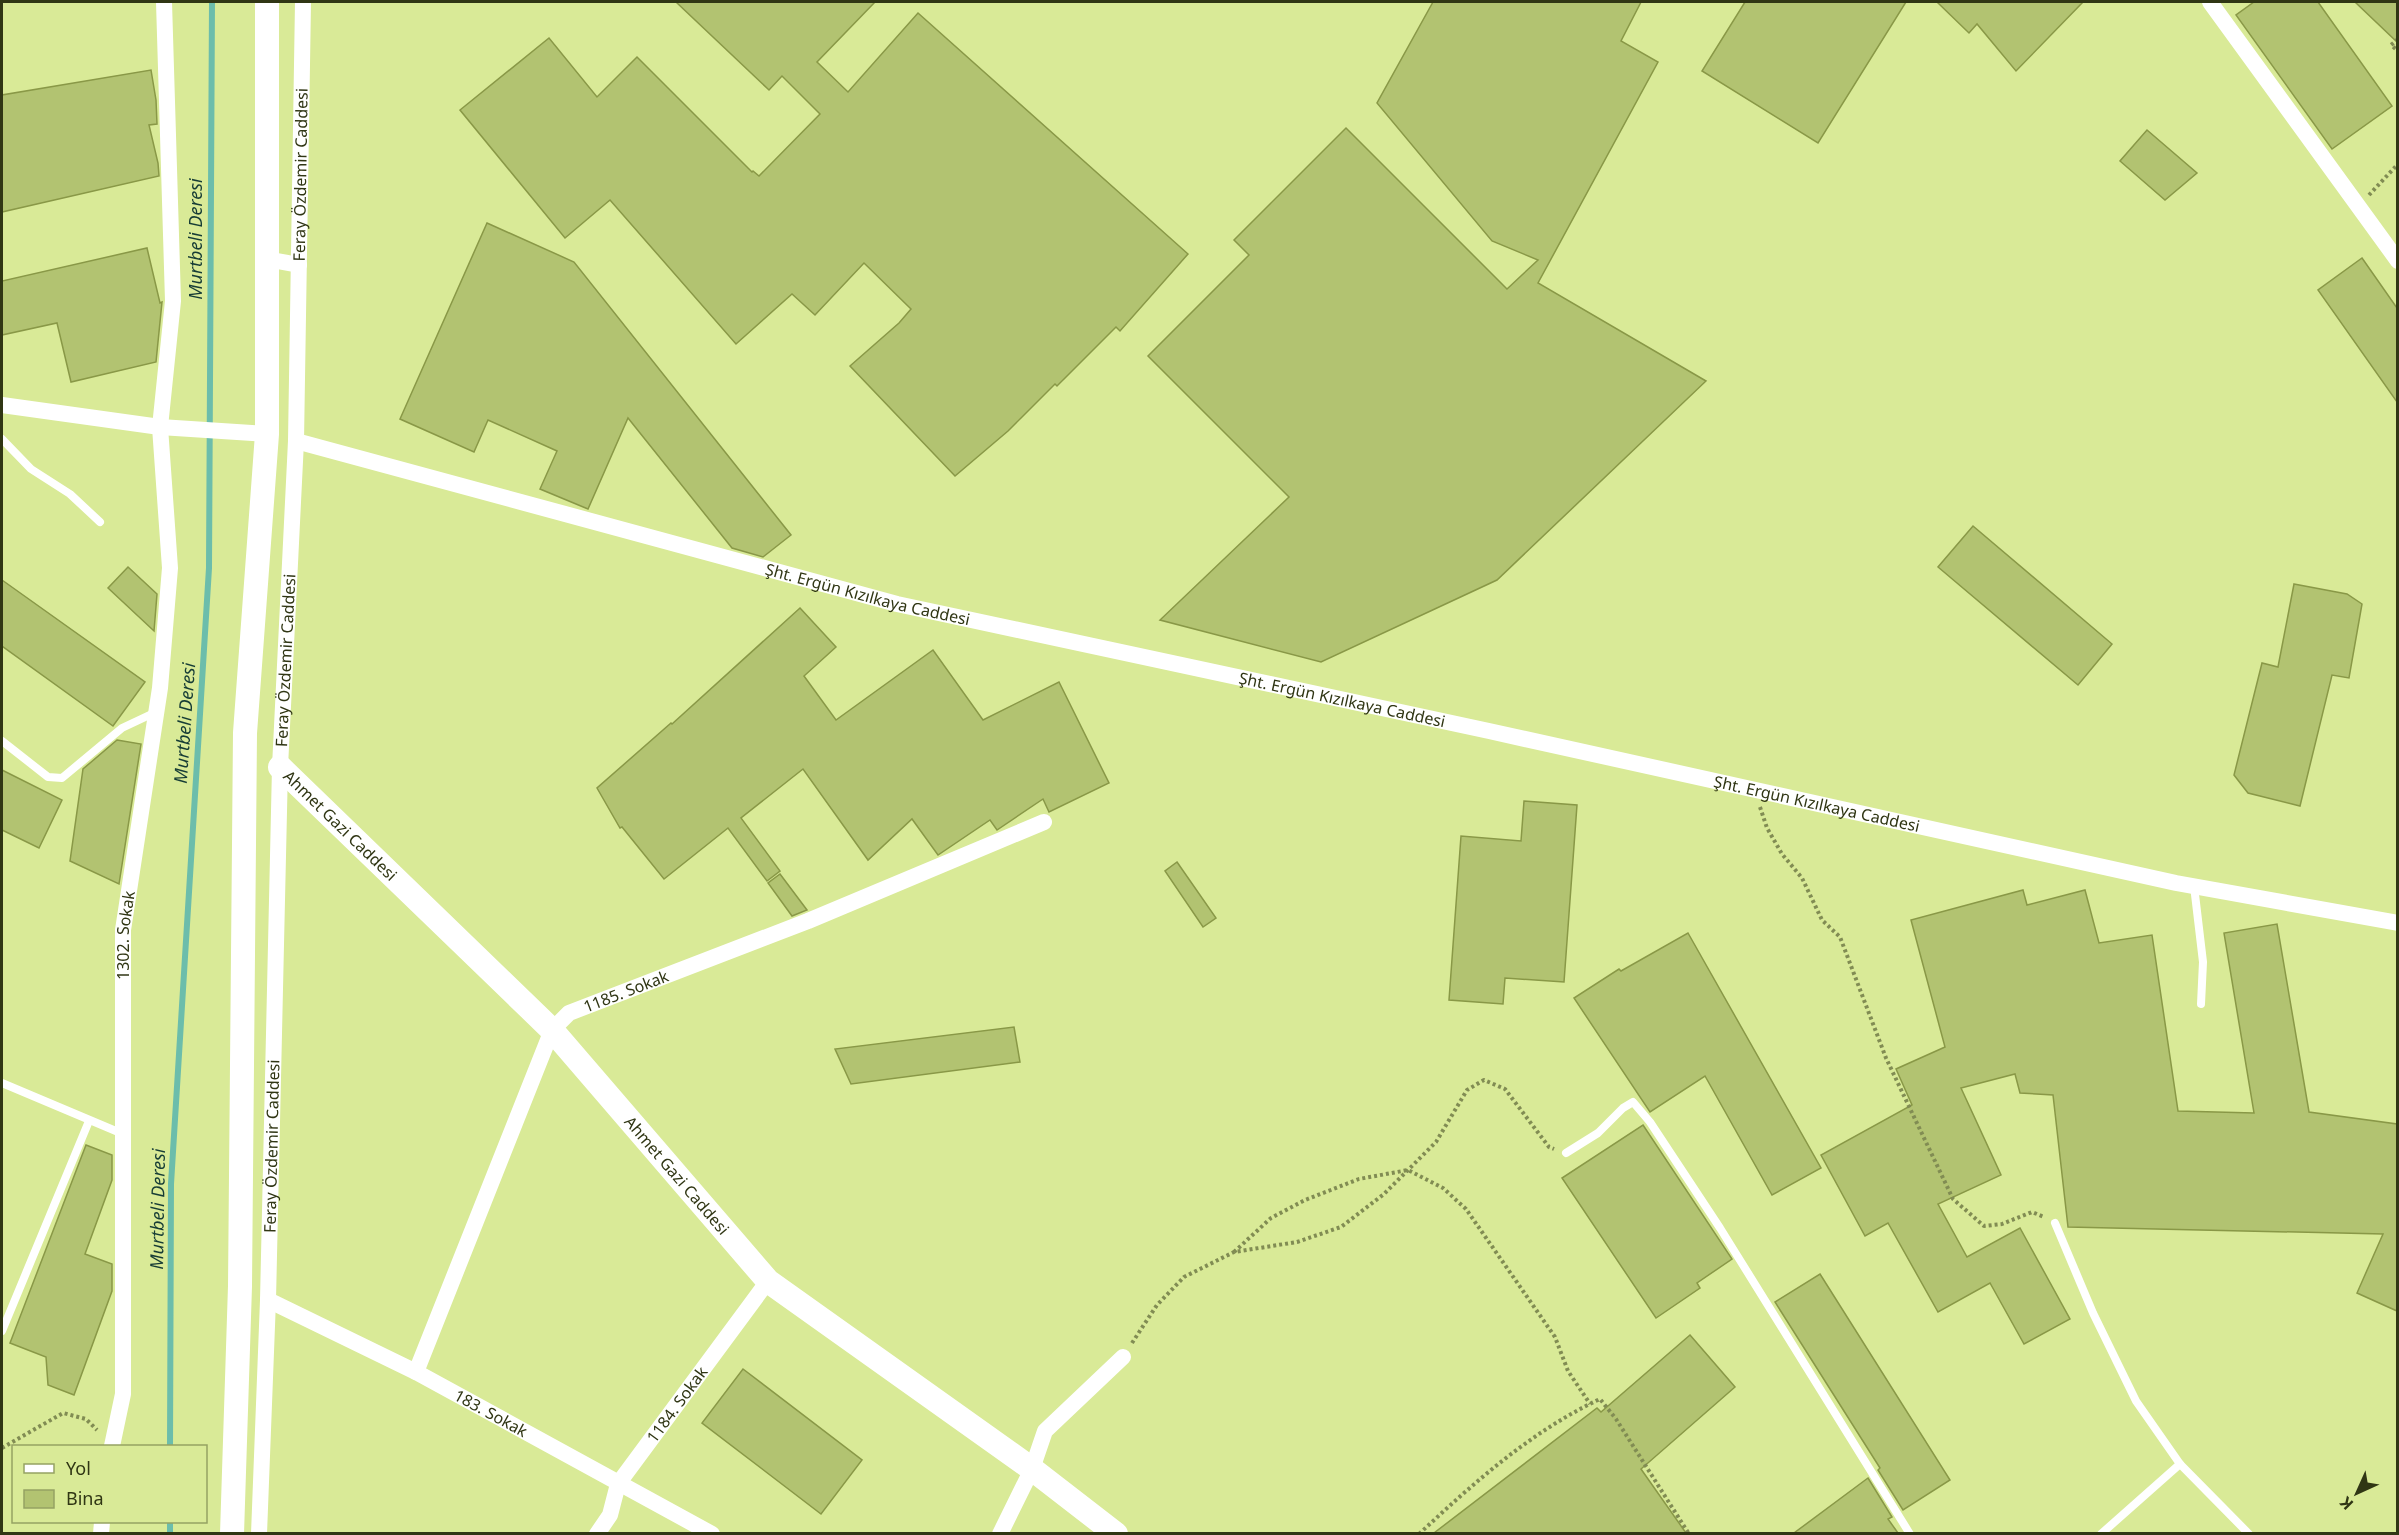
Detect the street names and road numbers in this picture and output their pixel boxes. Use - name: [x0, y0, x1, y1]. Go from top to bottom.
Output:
- street label: Feray Özdemir Caddesi: [288, 88, 313, 262]
- street label: Şht. Ergün Kızılkaya Caddesi: [763, 558, 972, 630]
- street label: Feray Özdemir Caddesi: [270, 573, 300, 748]
- street label: Şht. Ergün Kızılkaya Caddesi: [1237, 667, 1447, 732]
- street label: Ahmet Gazi Caddesi: [279, 765, 402, 886]
- street label: Şht. Ergün Kızılkaya Caddesi: [1712, 770, 1922, 837]
- street label: 1302. Sokak: [112, 889, 140, 980]
- street label: 1185. Sokak: [580, 965, 672, 1017]
- street label: Feray Özdemir Caddesi: [259, 1059, 284, 1233]
- street label: Ahmet Gazi Caddesi: [620, 1111, 734, 1239]
- street label: 1184. Sokak: [641, 1361, 713, 1447]
- street label: 183. Sokak: [450, 1384, 532, 1442]

